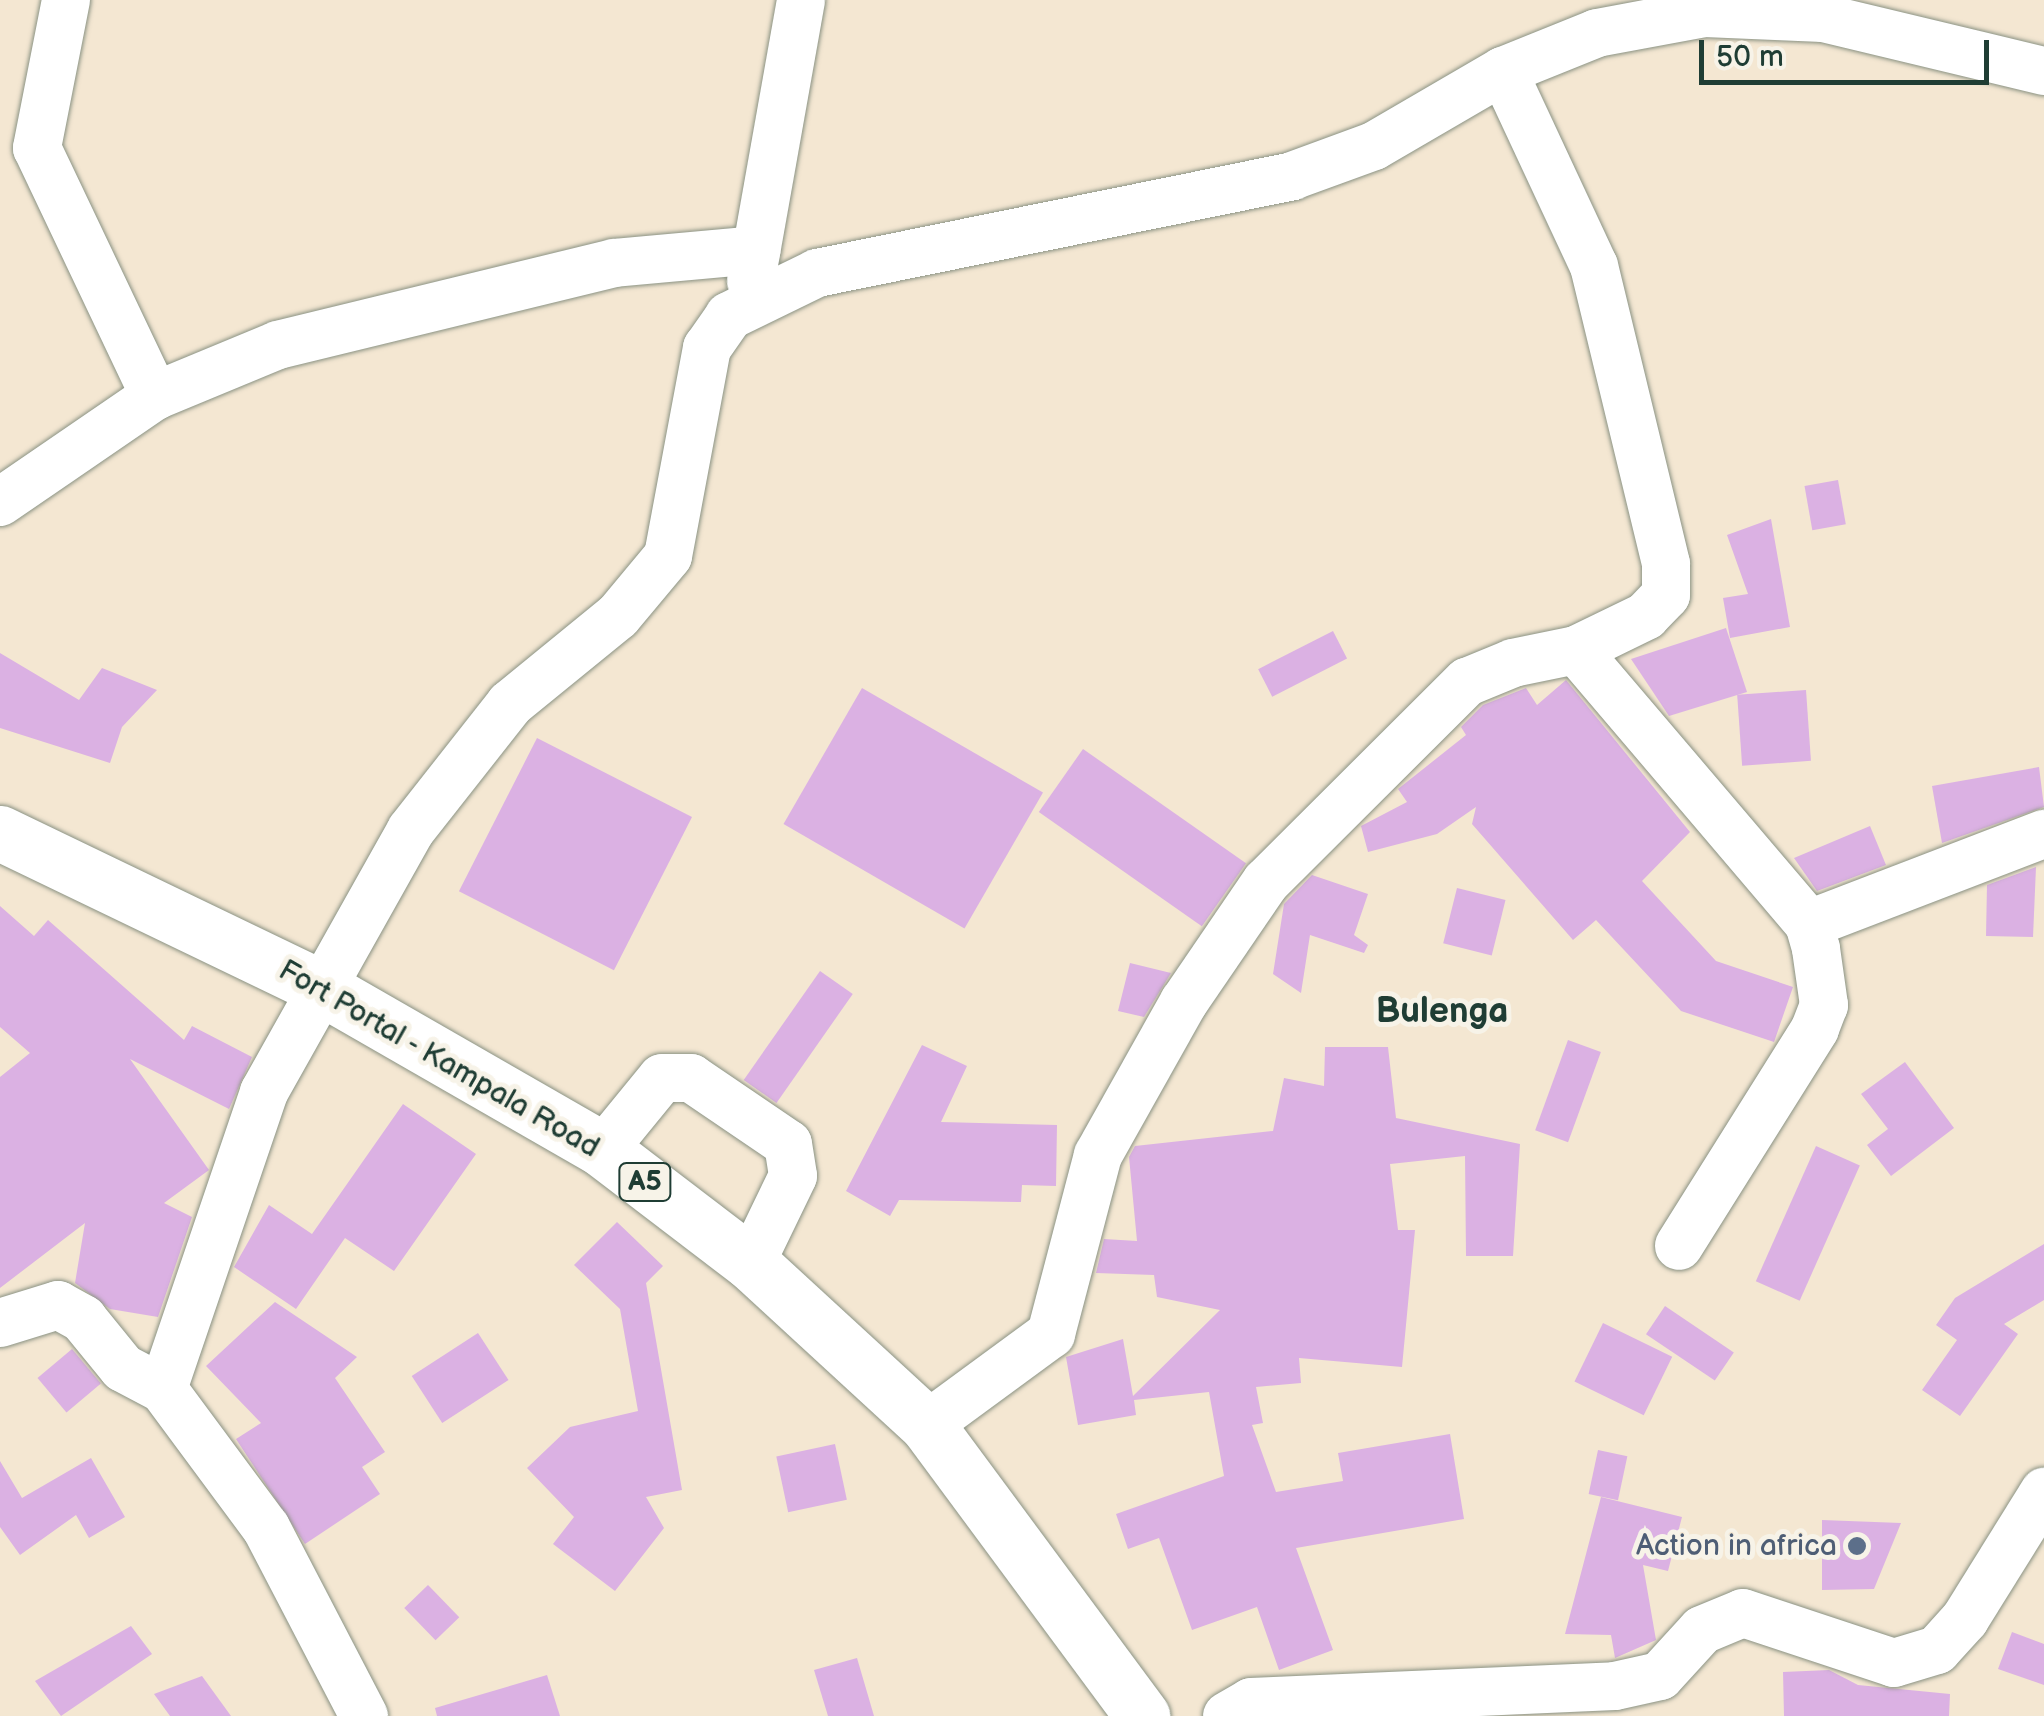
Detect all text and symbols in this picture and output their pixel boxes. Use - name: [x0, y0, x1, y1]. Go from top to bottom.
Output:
- scale bar: [1704, 20, 1994, 82]
- text: 50 m: [1716, 39, 1784, 75]
- street label: Fort Portal - Kampala Road: [271, 952, 607, 1166]
- district label: Bulenga: [1376, 991, 1508, 1033]
- road number: A5: [618, 1159, 672, 1205]
- place label: Action in africa: [1636, 1528, 1837, 1564]
- marker: Action in africa: [1846, 1535, 1868, 1557]

